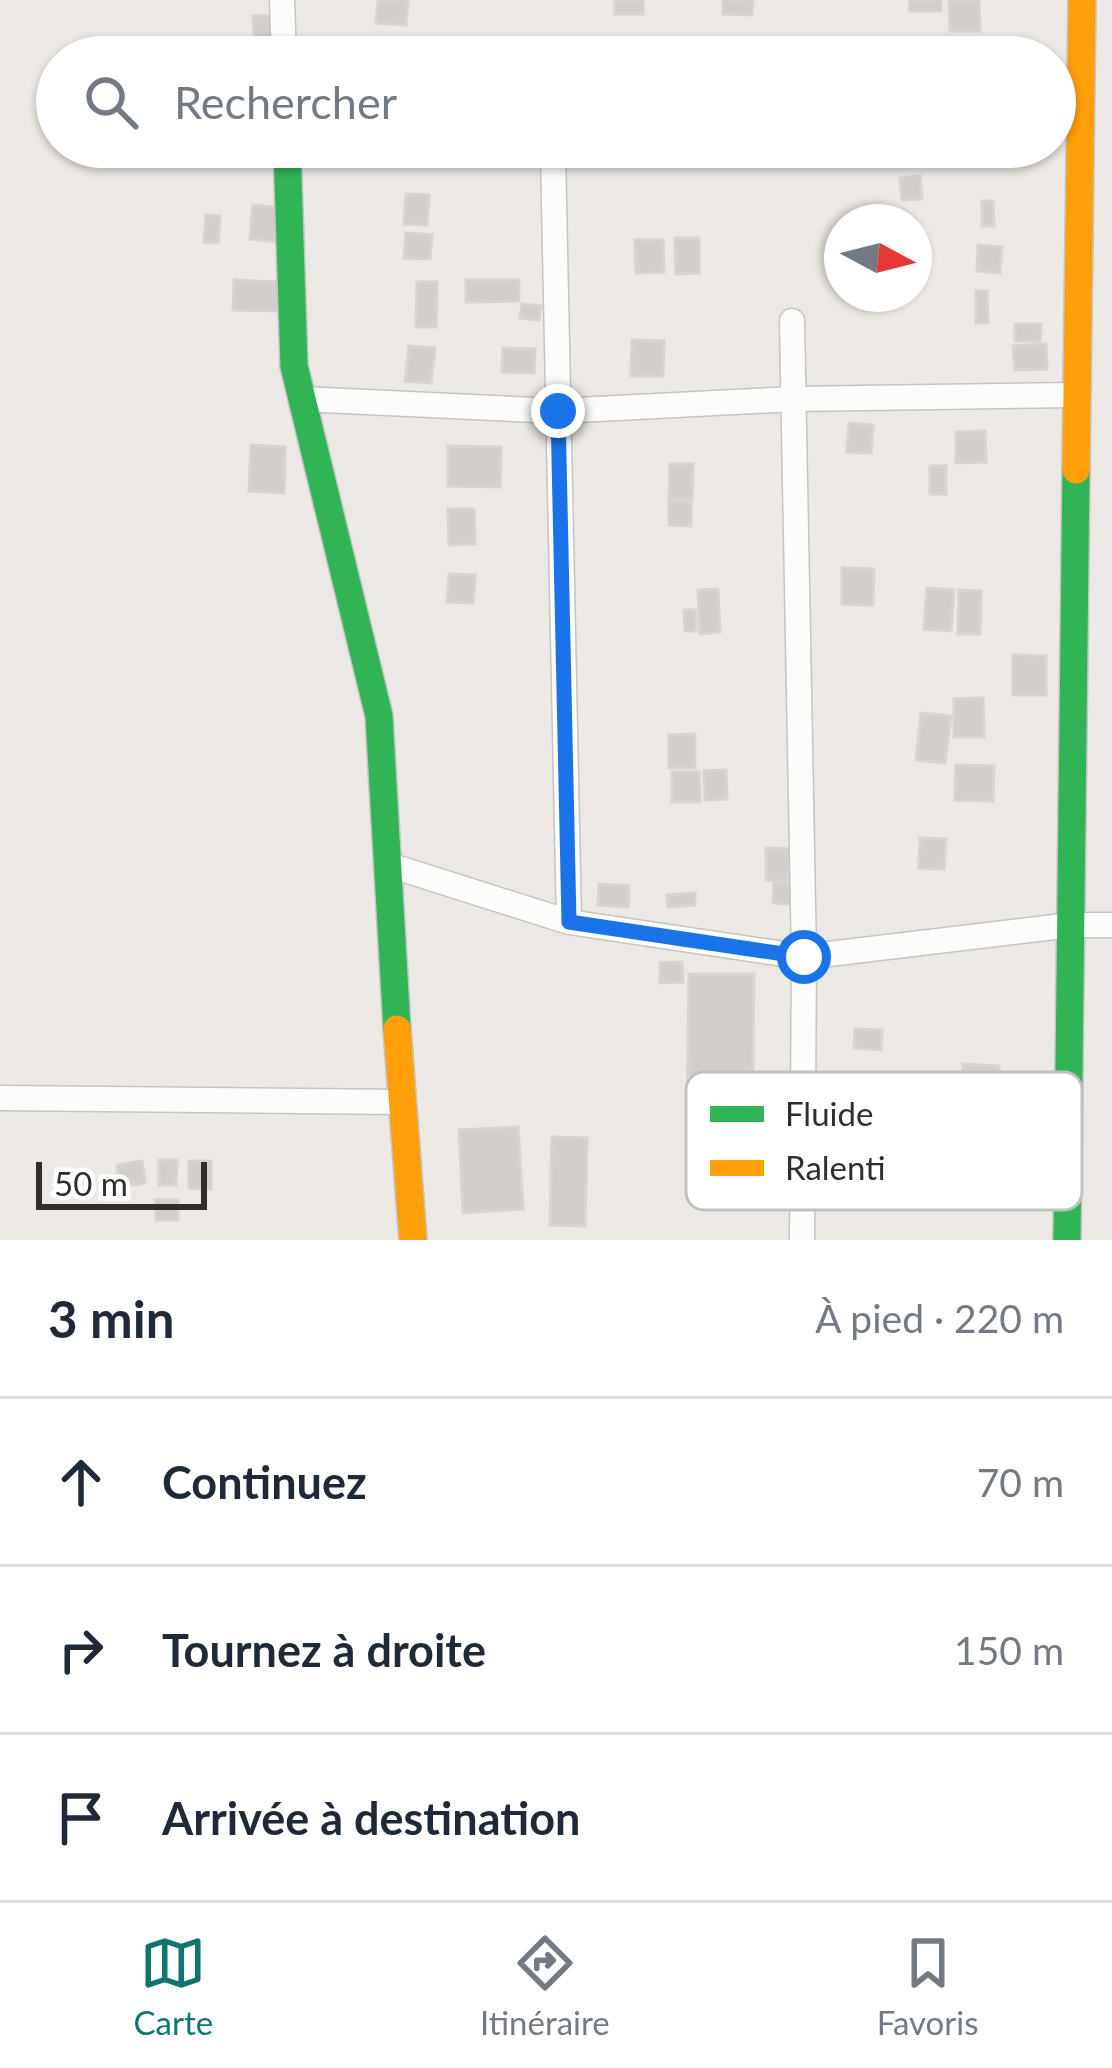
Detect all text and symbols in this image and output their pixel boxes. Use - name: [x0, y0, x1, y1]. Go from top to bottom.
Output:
- search box: [36, 36, 1076, 168]
- icon: search: [78, 69, 144, 135]
- text: Rechercher: [174, 75, 397, 129]
- north arrow: [824, 204, 932, 312]
- route end: [531, 384, 585, 438]
- route start: [777, 930, 831, 984]
- legend: [686, 1072, 1082, 1210]
- text: Fluide: [785, 1093, 873, 1133]
- text: Ralenti: [785, 1147, 886, 1187]
- scale bar: [36, 1156, 207, 1209]
- text: 50 m: [54, 1163, 128, 1203]
- text: 3 min: [48, 1288, 174, 1349]
- text: À pied · 220 m: [815, 1295, 1064, 1341]
- icon: ahead: [48, 1449, 114, 1515]
- text: Continuez: [162, 1455, 367, 1509]
- text: 70 m: [977, 1459, 1064, 1505]
- icon: right: [48, 1617, 114, 1683]
- text: Tournez à droite: [162, 1623, 486, 1677]
- text: 150 m: [954, 1627, 1064, 1673]
- icon: arrive: [48, 1785, 114, 1851]
- text: Arrivée à destination: [162, 1791, 580, 1845]
- tab: Carte: [133, 1930, 213, 2042]
- tab: Itinéraire: [480, 1930, 610, 2042]
- tab: Favoris: [877, 1930, 979, 2042]

